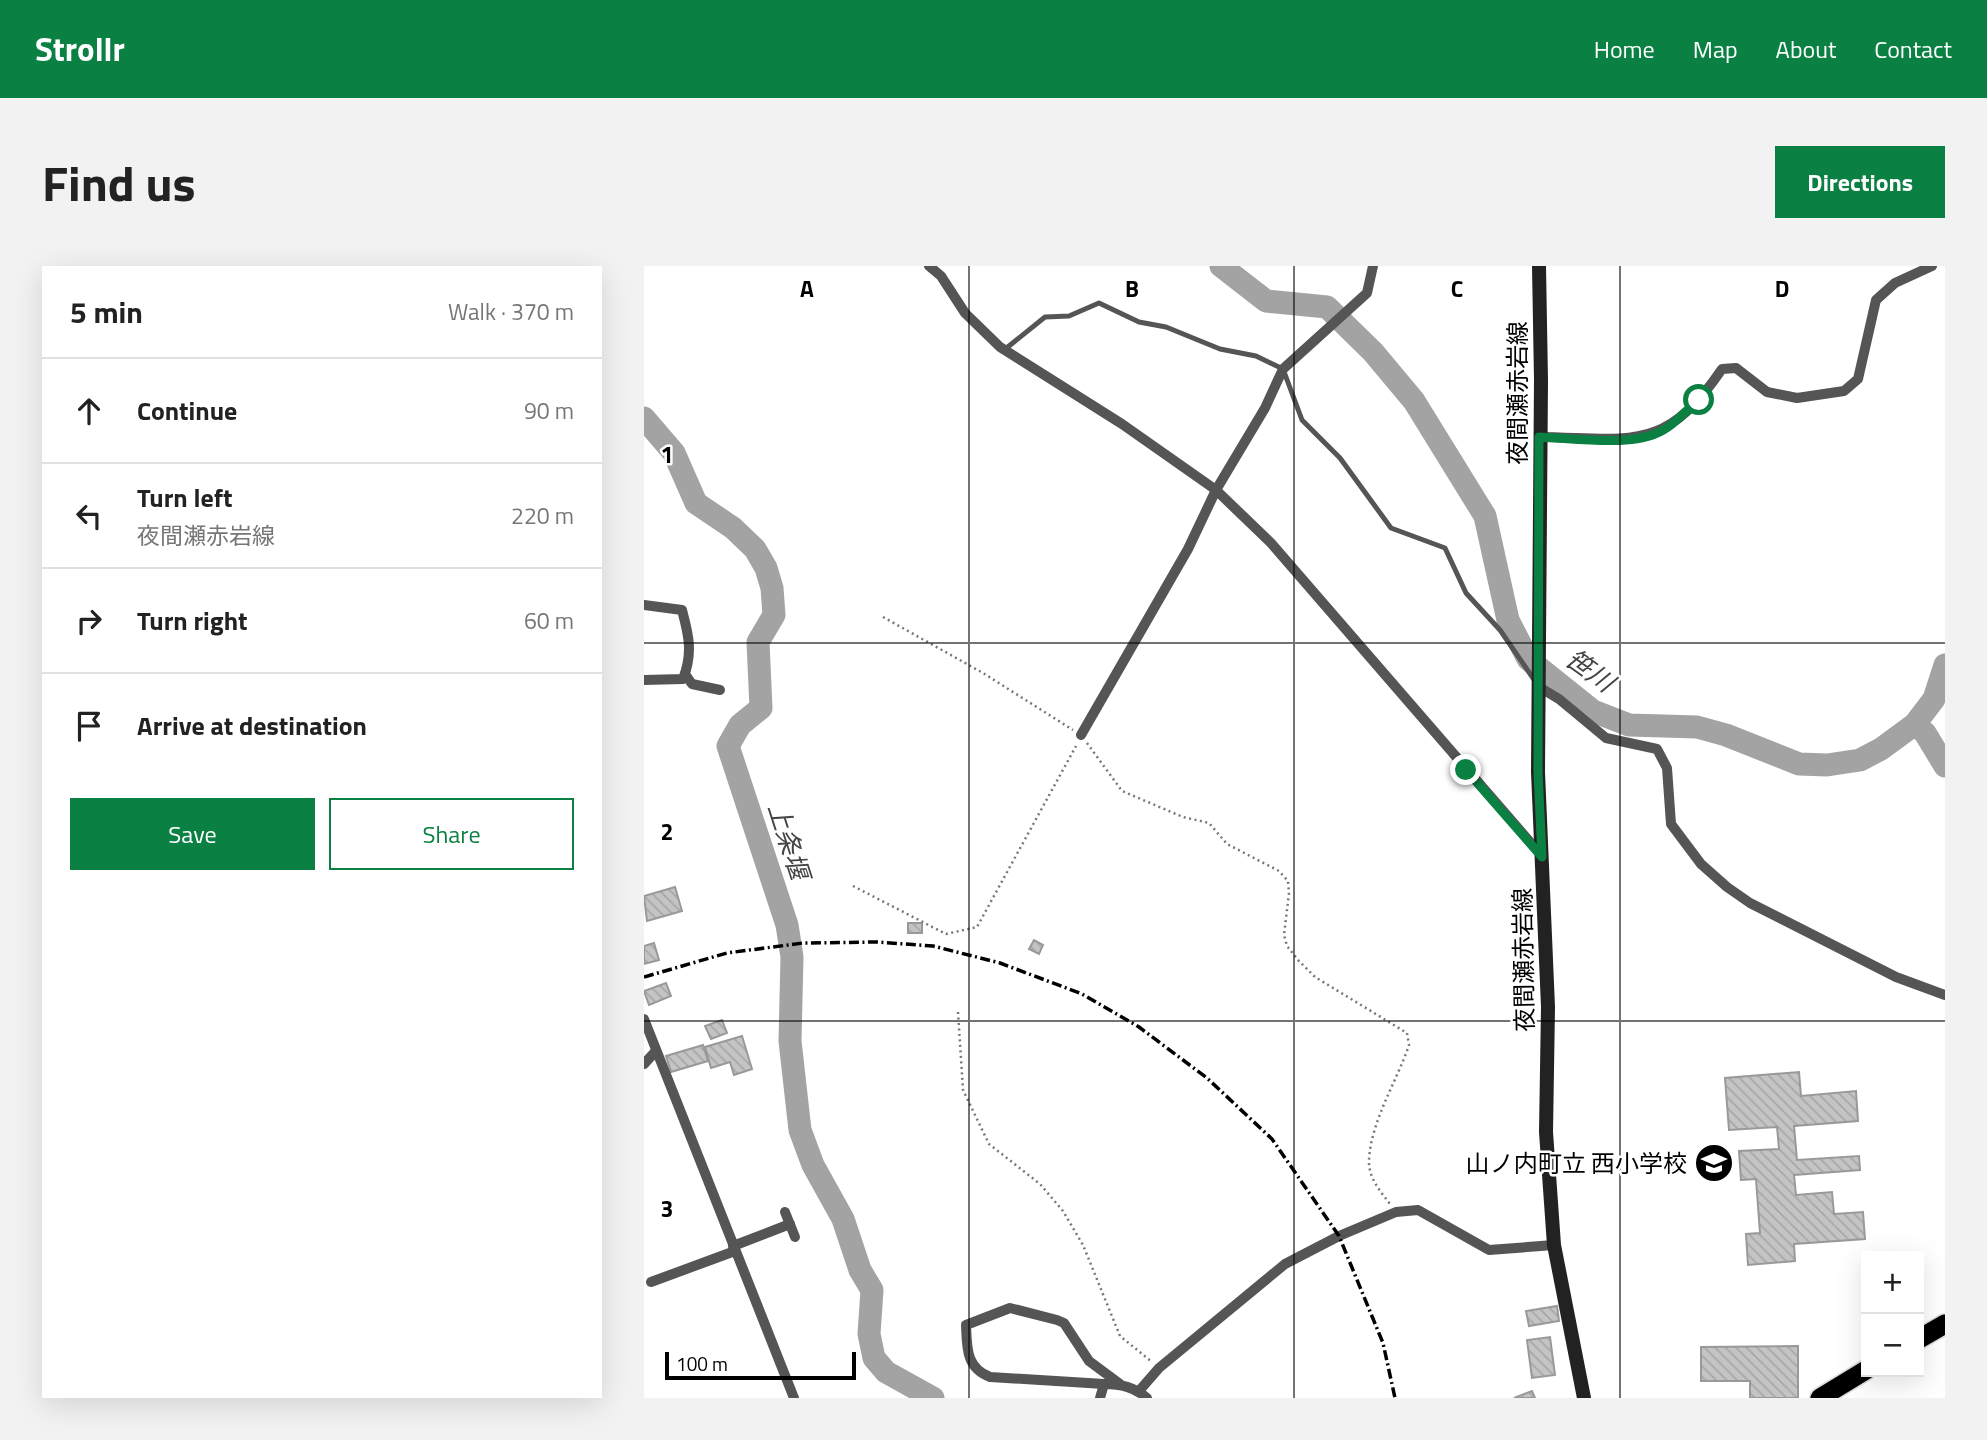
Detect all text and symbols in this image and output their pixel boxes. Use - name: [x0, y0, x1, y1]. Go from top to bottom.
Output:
- text: Strollr: [35, 24, 125, 74]
- text: Home: [1594, 31, 1655, 67]
- text: Map: [1693, 31, 1738, 67]
- text: About: [1776, 31, 1836, 67]
- text: Contact: [1874, 31, 1952, 67]
- text: Find us: [42, 145, 196, 220]
- button: Directions: [1775, 146, 1945, 218]
- text: A: [800, 271, 814, 306]
- text: B: [1125, 271, 1139, 306]
- text: C: [1451, 271, 1463, 306]
- text: D: [1775, 271, 1789, 306]
- text: 5 min: [70, 289, 143, 335]
- text: Walk · 370 m: [448, 294, 574, 329]
- street label: 夜間瀬赤岩線: [1499, 321, 1535, 465]
- route start: [1683, 384, 1714, 415]
- text: Continue: [137, 391, 237, 430]
- icon: ahead: [70, 392, 108, 430]
- text: 90 m: [524, 393, 574, 428]
- text: 1: [661, 437, 673, 472]
- text: Turn left: [137, 478, 232, 517]
- icon: left: [70, 497, 108, 535]
- text: 220 m: [511, 498, 574, 533]
- text: 夜間瀬赤岩線: [137, 518, 275, 553]
- text: Turn right: [137, 601, 248, 640]
- icon: right: [70, 602, 108, 640]
- text: 60 m: [524, 603, 574, 638]
- water label: 笹川: [1557, 639, 1625, 703]
- text: Arrive at destination: [137, 706, 367, 745]
- icon: arrive: [70, 707, 108, 745]
- route end: [1450, 754, 1481, 785]
- button: Save: [70, 798, 315, 870]
- button: Share: [329, 798, 574, 870]
- water label: 上条堰: [758, 798, 821, 888]
- text: 2: [661, 814, 673, 849]
- street label: 夜間瀬赤岩線: [1504, 888, 1542, 1032]
- school or university icon: 山ノ内町立 西小学校: [1693, 1142, 1735, 1184]
- place label: 山ノ内町立 西小学校: [1466, 1145, 1687, 1181]
- text: 3: [661, 1191, 673, 1226]
- map controls: [1861, 1251, 1924, 1377]
- button: +: [1861, 1251, 1924, 1314]
- button: −: [1861, 1314, 1924, 1377]
- scale bar: [665, 1349, 856, 1381]
- text: 100 m: [676, 1349, 728, 1378]

